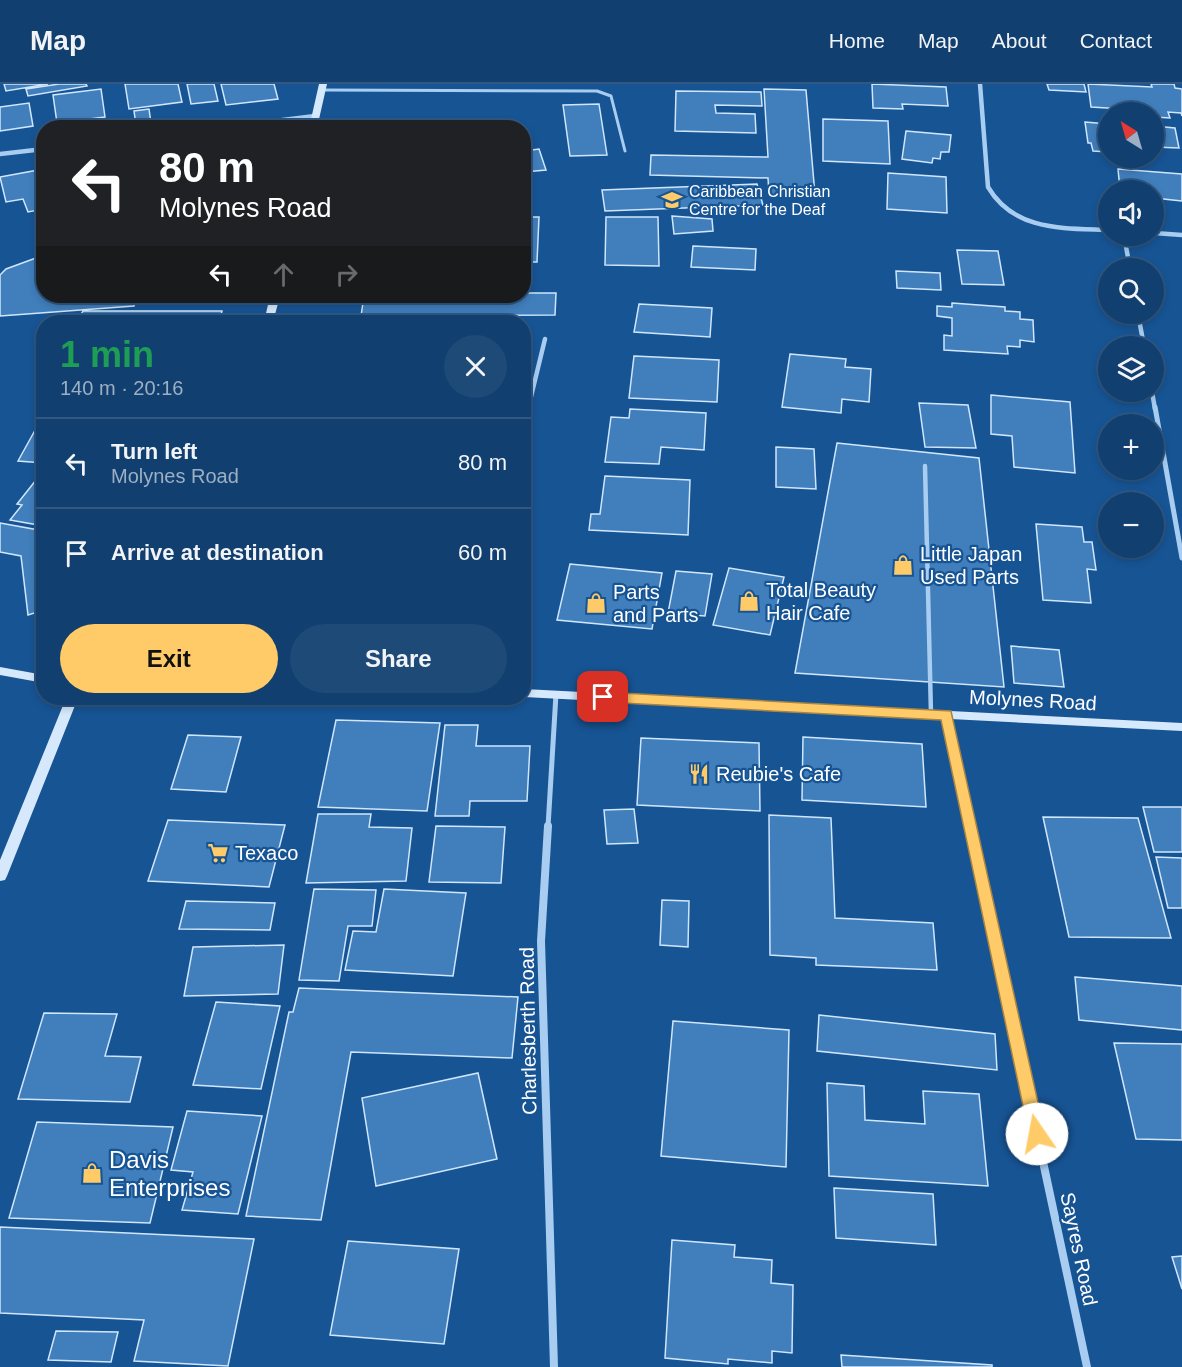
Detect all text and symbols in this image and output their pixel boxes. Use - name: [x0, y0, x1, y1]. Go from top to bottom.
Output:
- text: Map: [30, 25, 86, 56]
- text: Home: [829, 29, 885, 52]
- text: Map: [918, 29, 959, 52]
- text: About: [992, 29, 1047, 52]
- text: Contact: [1080, 29, 1152, 52]
- north arrow: [1098, 102, 1164, 168]
- map controls: [1098, 102, 1164, 558]
- icon: left: [60, 144, 138, 222]
- text: 80 m: [159, 144, 255, 191]
- button: sound: [1098, 180, 1164, 246]
- place label: Caribbean Christian Centre for the Deaf: [689, 183, 830, 218]
- school or university icon: Caribbean Christian Centre for the Deaf: [660, 188, 684, 212]
- text: Molynes Road: [159, 193, 332, 223]
- icon: left: [204, 258, 237, 291]
- icon: ahead: [267, 258, 300, 291]
- icon: right: [330, 258, 363, 291]
- button: search: [1098, 258, 1164, 324]
- text: 1 min: [60, 334, 154, 375]
- button: close: [444, 335, 507, 398]
- button: layers: [1098, 336, 1164, 402]
- text: 140 m · 20:16: [60, 377, 183, 399]
- button: +: [1098, 414, 1164, 480]
- text: Turn left: [111, 439, 197, 464]
- icon: left: [60, 447, 93, 480]
- text: 80 m: [458, 450, 507, 475]
- text: Molynes Road: [111, 465, 239, 487]
- button: −: [1098, 492, 1164, 558]
- icon: arrive: [60, 537, 93, 570]
- text: Arrive at destination: [111, 540, 324, 565]
- text: 60 m: [458, 540, 507, 565]
- place label: Little Japan Used Parts: [920, 543, 1022, 588]
- shop icon: Little Japan Used Parts: [891, 553, 915, 577]
- place label: Total Beauty Hair Cafe: [766, 579, 876, 624]
- place label: Parts and Parts: [613, 581, 699, 626]
- shop icon: Total Beauty Hair Cafe: [737, 589, 761, 613]
- shop icon: Parts and Parts: [584, 591, 608, 615]
- button: Exit: [60, 624, 278, 693]
- button: Share: [290, 624, 507, 693]
- pin: [577, 671, 628, 722]
- icon: arrive: [586, 680, 619, 713]
- street label: Molynes Road: [969, 686, 1097, 714]
- restaurant icon: Reubie's Cafe: [687, 762, 711, 786]
- place label: Reubie's Cafe: [716, 763, 841, 785]
- supermarket icon: Texaco: [206, 841, 230, 865]
- place label: Texaco: [235, 842, 298, 864]
- street label: Charlesberth Road: [516, 947, 540, 1115]
- position arrow: [1005, 1102, 1069, 1166]
- place label: Davis Enterprises: [109, 1146, 230, 1201]
- shop icon: Davis Enterprises: [80, 1161, 104, 1185]
- street label: Sayres Road: [1056, 1190, 1102, 1308]

